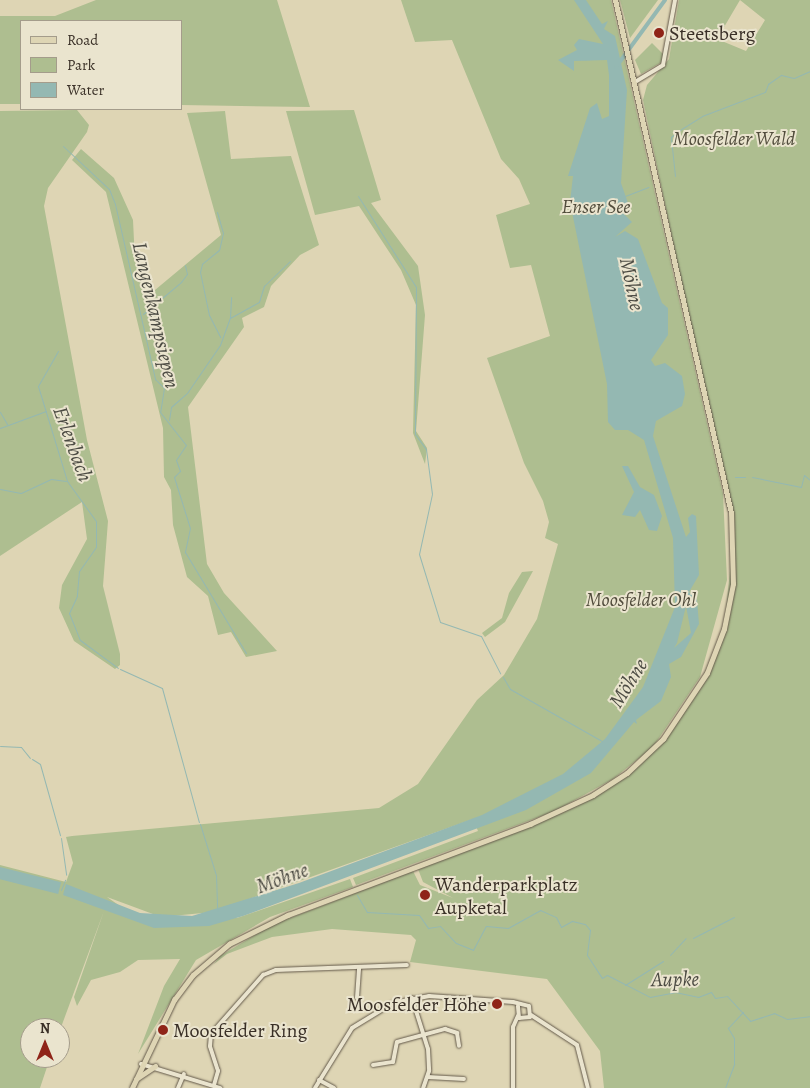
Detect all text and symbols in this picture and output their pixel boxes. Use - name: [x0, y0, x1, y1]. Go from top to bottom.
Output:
- legend: [20, 20, 182, 110]
- place label: Steetsberg: [669, 21, 756, 45]
- marker: Steetsberg: [653, 27, 665, 39]
- text: Road: [67, 30, 98, 50]
- text: Park: [67, 55, 95, 75]
- text: Water: [67, 80, 104, 100]
- park label: Moosfelder Wald: [673, 126, 795, 150]
- park label: Enser See: [561, 194, 631, 218]
- water label: Langenkampsiepen: [127, 239, 185, 391]
- water label: Möhne: [614, 255, 650, 313]
- water label: Erlenbach: [48, 403, 98, 485]
- park label: Moosfelder Ohl: [586, 587, 696, 611]
- water label: Möhne: [603, 654, 653, 712]
- water label: Möhne: [253, 857, 311, 899]
- place label: Wanderparkplatz Aupketal: [435, 872, 578, 919]
- marker: Wanderparkplatz Aupketal: [419, 889, 431, 901]
- water label: Aupke: [651, 966, 699, 992]
- place label: Moosfelder Höhe: [347, 992, 487, 1016]
- marker: Moosfelder Höhe: [491, 998, 503, 1010]
- north arrow: [20, 1018, 70, 1068]
- place label: Moosfelder Ring: [173, 1018, 308, 1042]
- text: N: [40, 1019, 50, 1038]
- marker: Moosfelder Ring: [157, 1024, 169, 1036]

